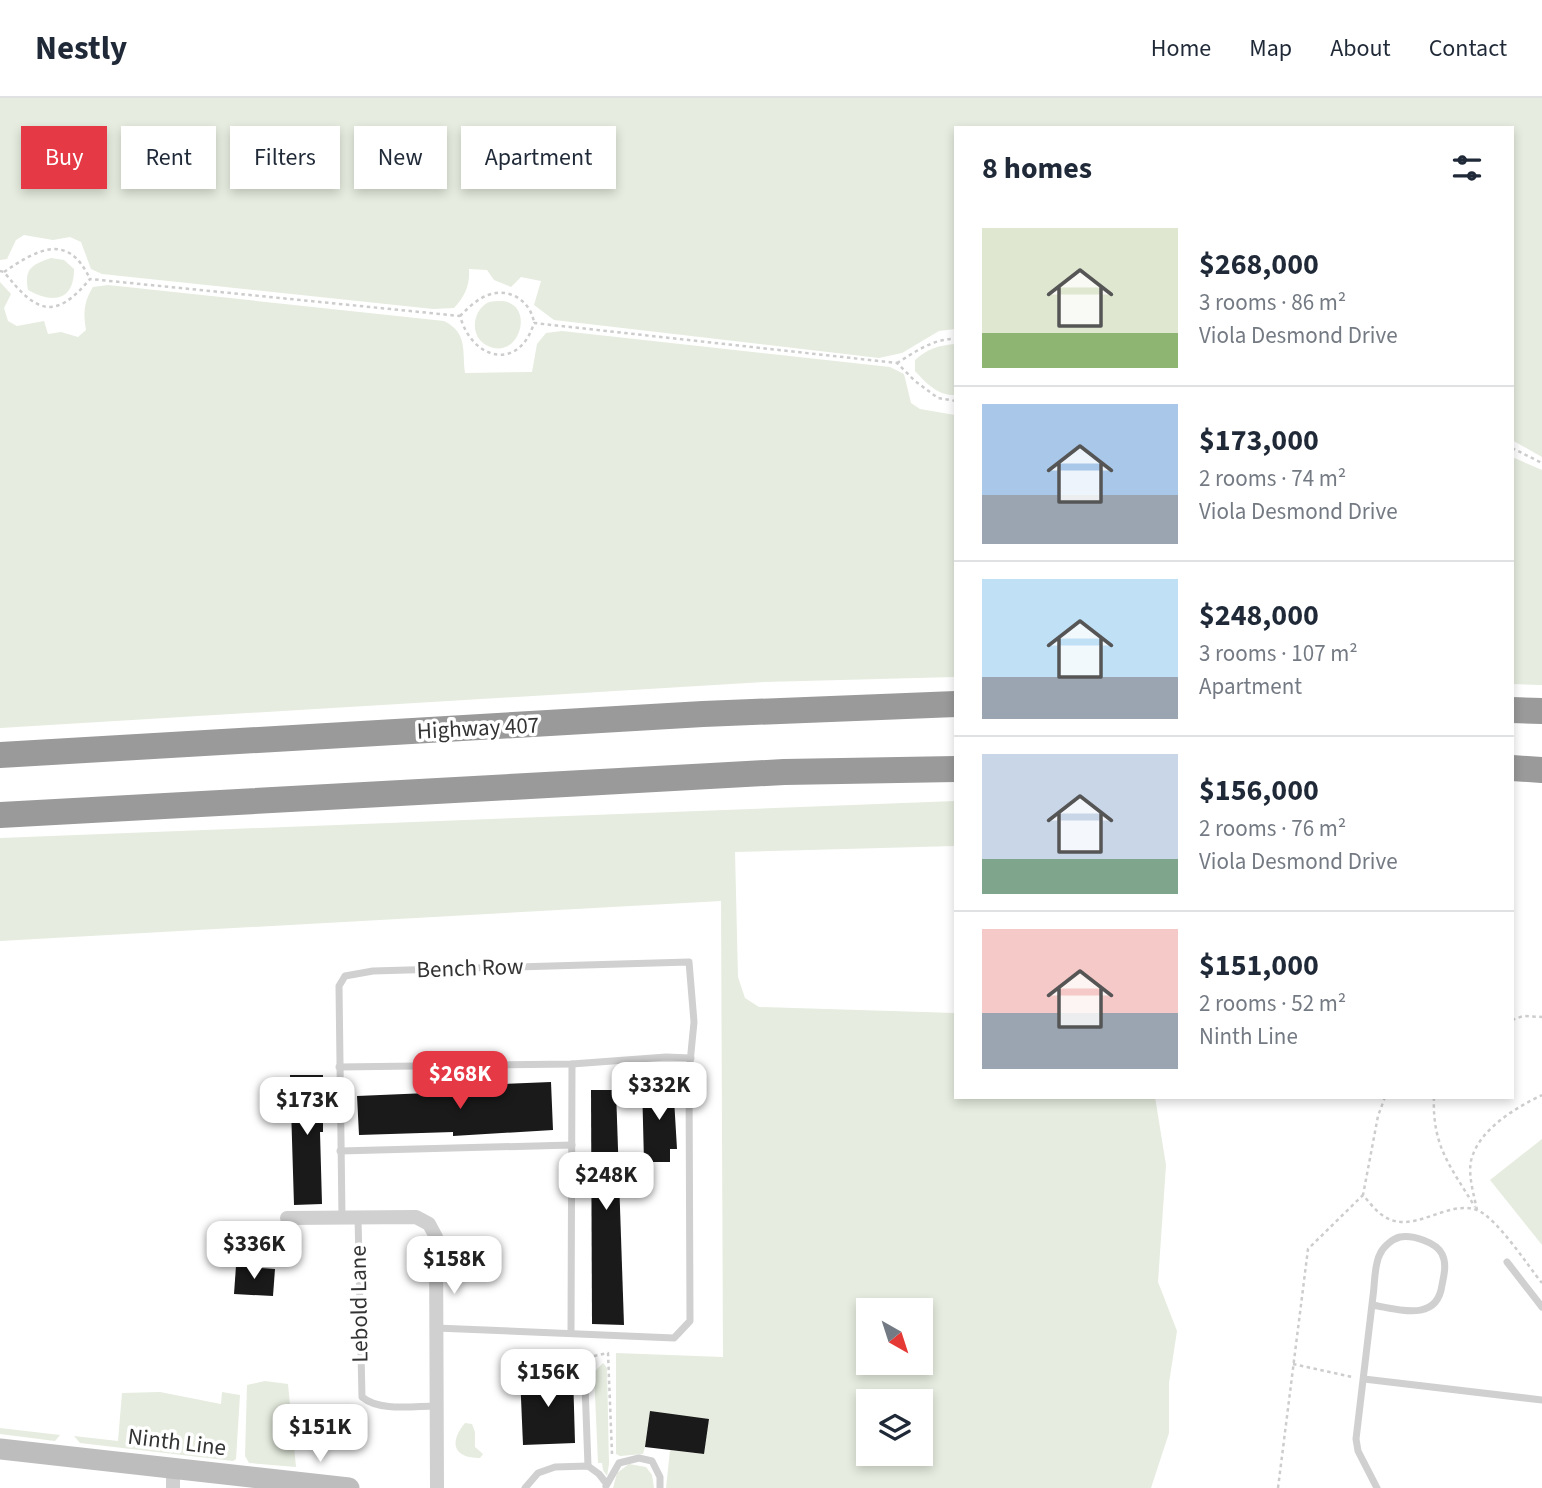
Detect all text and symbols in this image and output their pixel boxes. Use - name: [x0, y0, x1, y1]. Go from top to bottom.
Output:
- text: Nestly: [35, 25, 127, 72]
- text: Home: [1151, 31, 1211, 66]
- text: Map: [1249, 31, 1292, 66]
- text: About: [1330, 31, 1391, 66]
- text: Contact: [1429, 31, 1507, 66]
- chip: Buy: [21, 126, 107, 189]
- chip: Rent: [121, 126, 216, 189]
- chip: Filters: [230, 126, 340, 189]
- chip: New: [354, 126, 447, 189]
- chip: Apartment: [461, 126, 616, 189]
- text: 8 homes: [982, 147, 1092, 190]
- icon: filters: [1448, 149, 1486, 187]
- text: $268,000: [1199, 243, 1319, 286]
- icon: home: [1038, 256, 1122, 340]
- text: 3 rooms · 86 m²: [1199, 286, 1346, 319]
- text: Viola Desmond Drive: [1199, 319, 1398, 352]
- text: $173,000: [1199, 419, 1319, 462]
- icon: home: [1038, 432, 1122, 516]
- text: 2 rooms · 74 m²: [1199, 462, 1346, 495]
- text: Viola Desmond Drive: [1199, 495, 1398, 528]
- text: $248,000: [1199, 594, 1319, 637]
- icon: home: [1038, 607, 1122, 691]
- text: 3 rooms · 107 m²: [1199, 637, 1358, 670]
- text: Apartment: [1199, 670, 1302, 703]
- street label: Highway 407: [416, 708, 540, 748]
- text: $156,000: [1199, 769, 1319, 812]
- icon: home: [1038, 782, 1122, 866]
- text: 2 rooms · 76 m²: [1199, 812, 1346, 845]
- text: Viola Desmond Drive: [1199, 845, 1398, 878]
- text: $151,000: [1199, 944, 1319, 987]
- street label: Bench Row: [416, 950, 524, 986]
- icon: home: [1038, 957, 1122, 1041]
- text: 2 rooms · 52 m²: [1199, 987, 1346, 1020]
- text: Ninth Line: [1199, 1020, 1298, 1053]
- pin: $268K: [411, 1052, 509, 1111]
- text: $268K: [429, 1057, 491, 1090]
- pin: $332K: [610, 1062, 708, 1122]
- text: $332K: [628, 1068, 690, 1101]
- pin: $173K: [258, 1077, 356, 1137]
- text: $173K: [276, 1083, 338, 1116]
- pin: $248K: [557, 1152, 655, 1212]
- text: $248K: [575, 1158, 637, 1191]
- pin: $336K: [205, 1222, 303, 1281]
- text: $336K: [223, 1227, 285, 1260]
- pin: $158K: [405, 1236, 503, 1296]
- text: $158K: [423, 1242, 485, 1275]
- street label: Lebold Lane: [341, 1245, 377, 1363]
- north arrow: [856, 1298, 933, 1376]
- map controls: [856, 1298, 933, 1466]
- pin: $156K: [499, 1350, 597, 1409]
- text: $156K: [517, 1355, 579, 1388]
- button: layers: [856, 1389, 933, 1466]
- pin: $151K: [271, 1404, 369, 1464]
- text: $151K: [289, 1410, 351, 1443]
- street label: Ninth Line: [126, 1420, 228, 1464]

